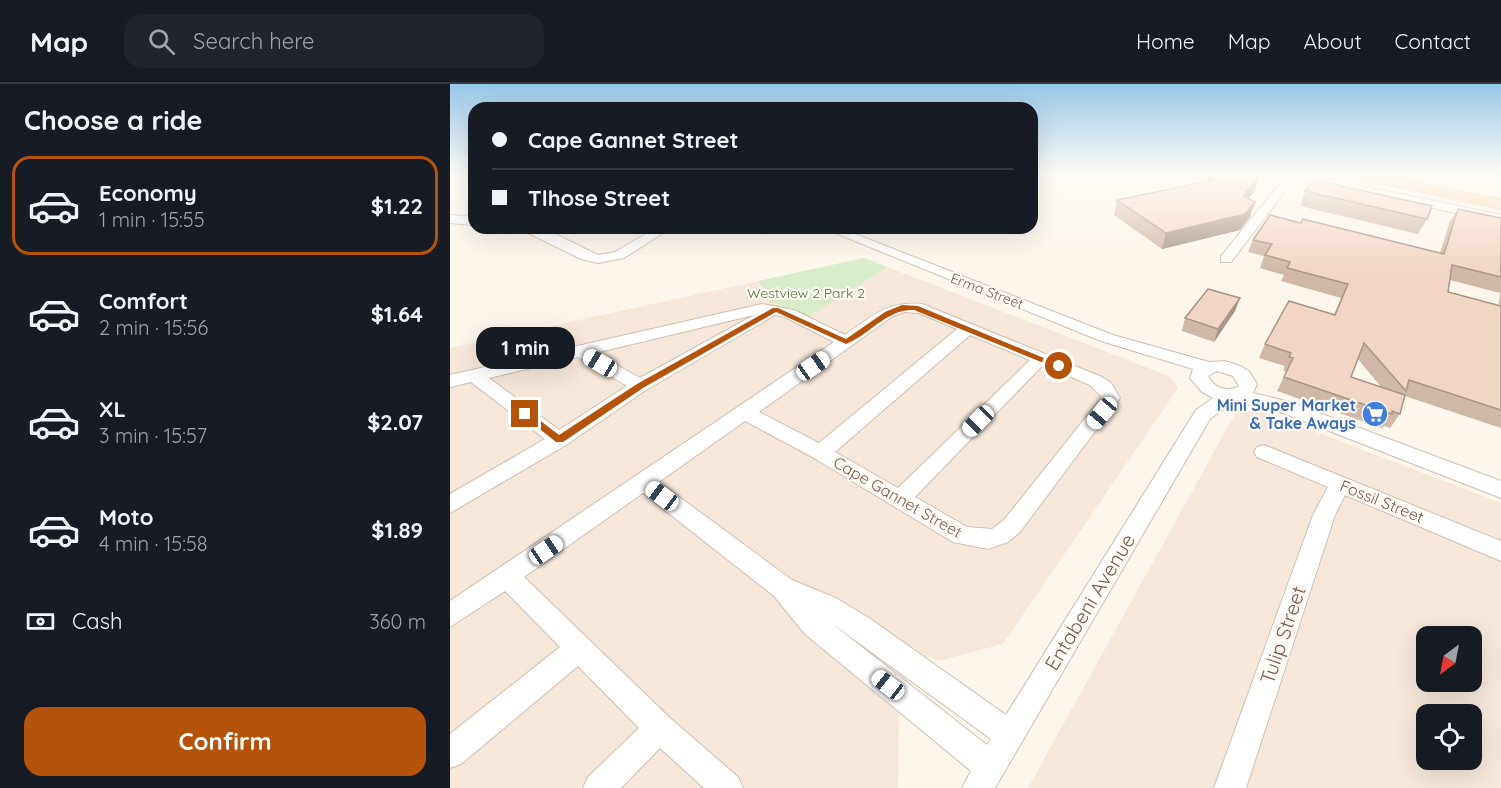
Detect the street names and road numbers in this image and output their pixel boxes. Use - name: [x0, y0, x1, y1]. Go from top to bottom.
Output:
- street label: Erma Street: [948, 269, 1026, 313]
- street label: Cape Gannet Street: [830, 452, 966, 542]
- street label: Fossil Street: [1337, 475, 1427, 527]
- street label: Entabeni Avenue: [1039, 529, 1140, 675]
- street label: Tulip Street: [1254, 582, 1311, 687]

